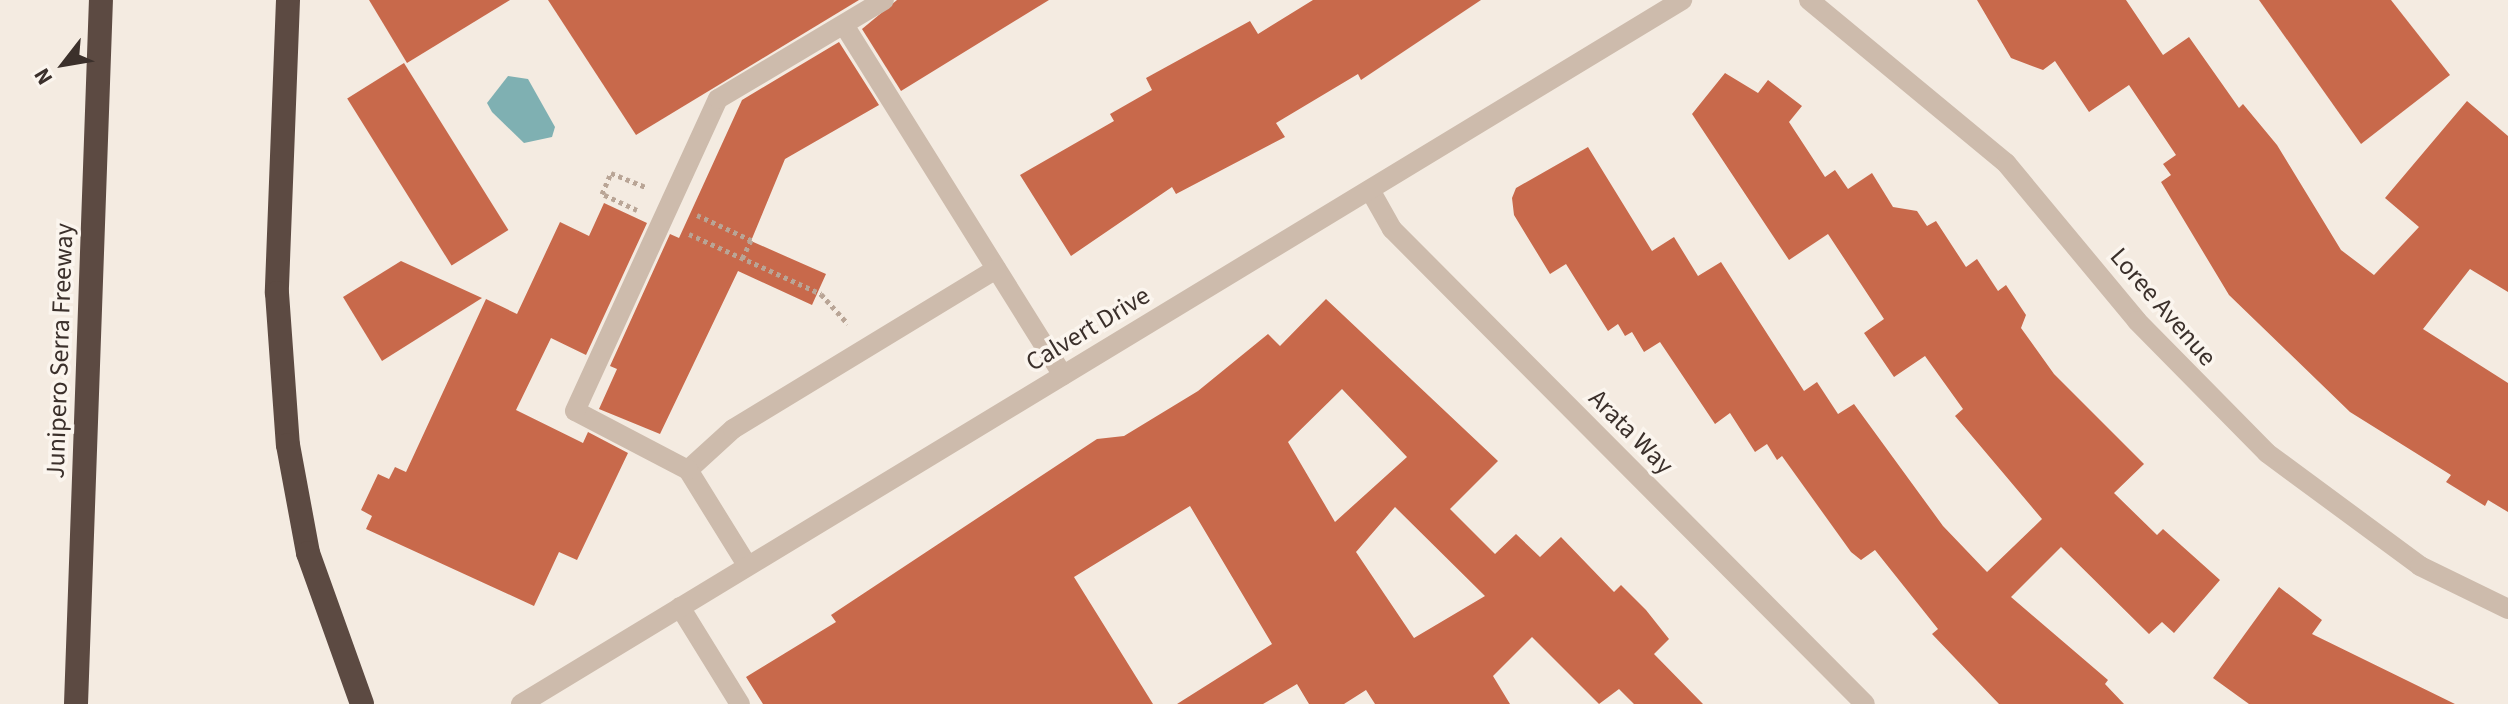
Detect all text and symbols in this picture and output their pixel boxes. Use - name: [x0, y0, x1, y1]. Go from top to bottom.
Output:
- north arrow: [24, 24, 104, 104]
- text: N: [26, 62, 61, 91]
- street label: Junipero Serra Freeway: [40, 223, 80, 479]
- street label: Loree Avenue: [2103, 242, 2223, 372]
- street label: Calvert Drive: [1020, 280, 1156, 378]
- street label: Arata Way: [1582, 383, 1680, 481]

